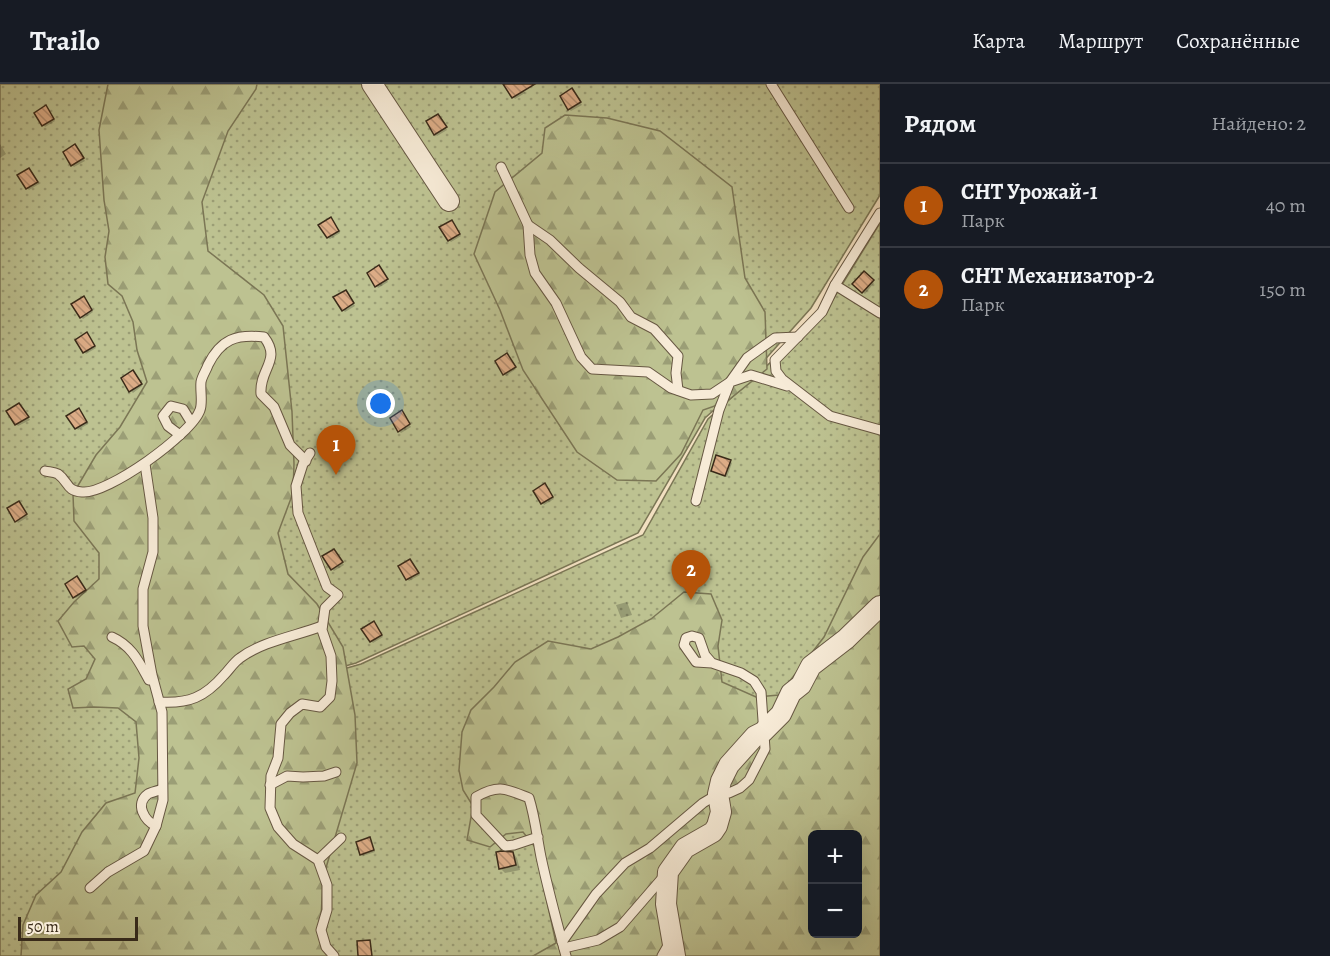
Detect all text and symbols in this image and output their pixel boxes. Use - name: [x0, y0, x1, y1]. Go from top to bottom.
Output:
- text: Trailo: [30, 22, 100, 60]
- text: Карта: [972, 27, 1025, 55]
- text: Маршрут: [1058, 27, 1143, 55]
- text: Сохранённые: [1176, 27, 1300, 55]
- text: Рядом: [904, 106, 976, 141]
- text: Найдено: 2: [1211, 110, 1306, 137]
- text: СНТ Урожай-1: [961, 177, 1098, 207]
- text: 1: [920, 192, 927, 219]
- text: 40 m: [1266, 192, 1306, 219]
- text: Парк: [961, 207, 1005, 234]
- text: СНТ Механизатор-2: [961, 261, 1154, 291]
- text: 2: [919, 276, 928, 303]
- text: 150 m: [1259, 276, 1306, 303]
- text: Парк: [961, 291, 1005, 318]
- your location: [366, 389, 395, 418]
- pin: 1: [316, 426, 356, 475]
- pin: 2: [672, 550, 710, 600]
- map controls: [808, 830, 862, 938]
- button: +: [808, 830, 862, 884]
- button: −: [808, 884, 862, 938]
- scale bar: [18, 914, 138, 942]
- text: 50 m: [27, 916, 59, 938]

